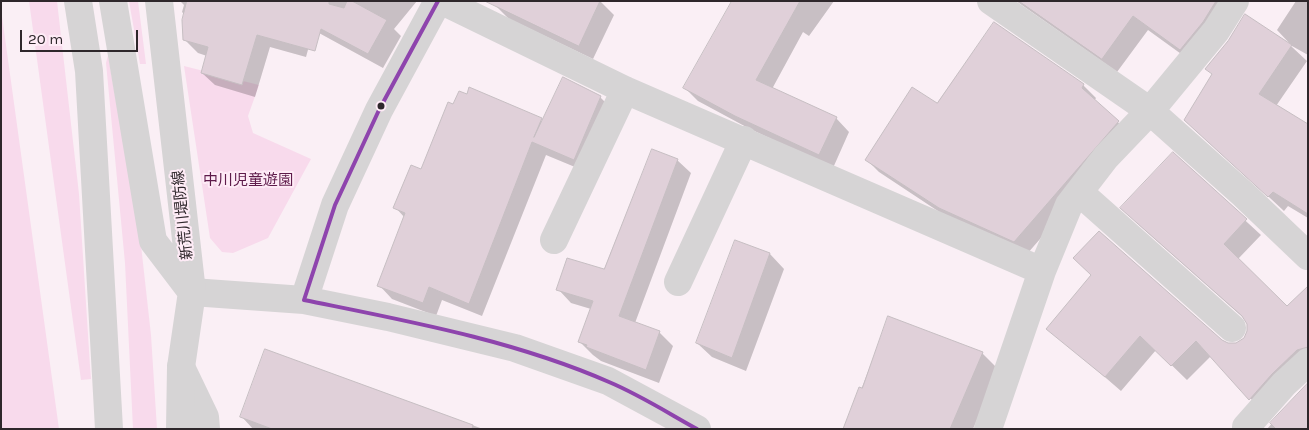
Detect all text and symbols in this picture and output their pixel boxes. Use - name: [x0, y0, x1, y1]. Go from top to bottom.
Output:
- scale bar: [22, 20, 140, 52]
- text: 20 m: [28, 30, 63, 48]
- unlabelled marker: [376, 101, 386, 111]
- street label: 新荒川堤防線: [169, 169, 197, 261]
- park label: 中川児童遊園: [203, 172, 293, 190]

